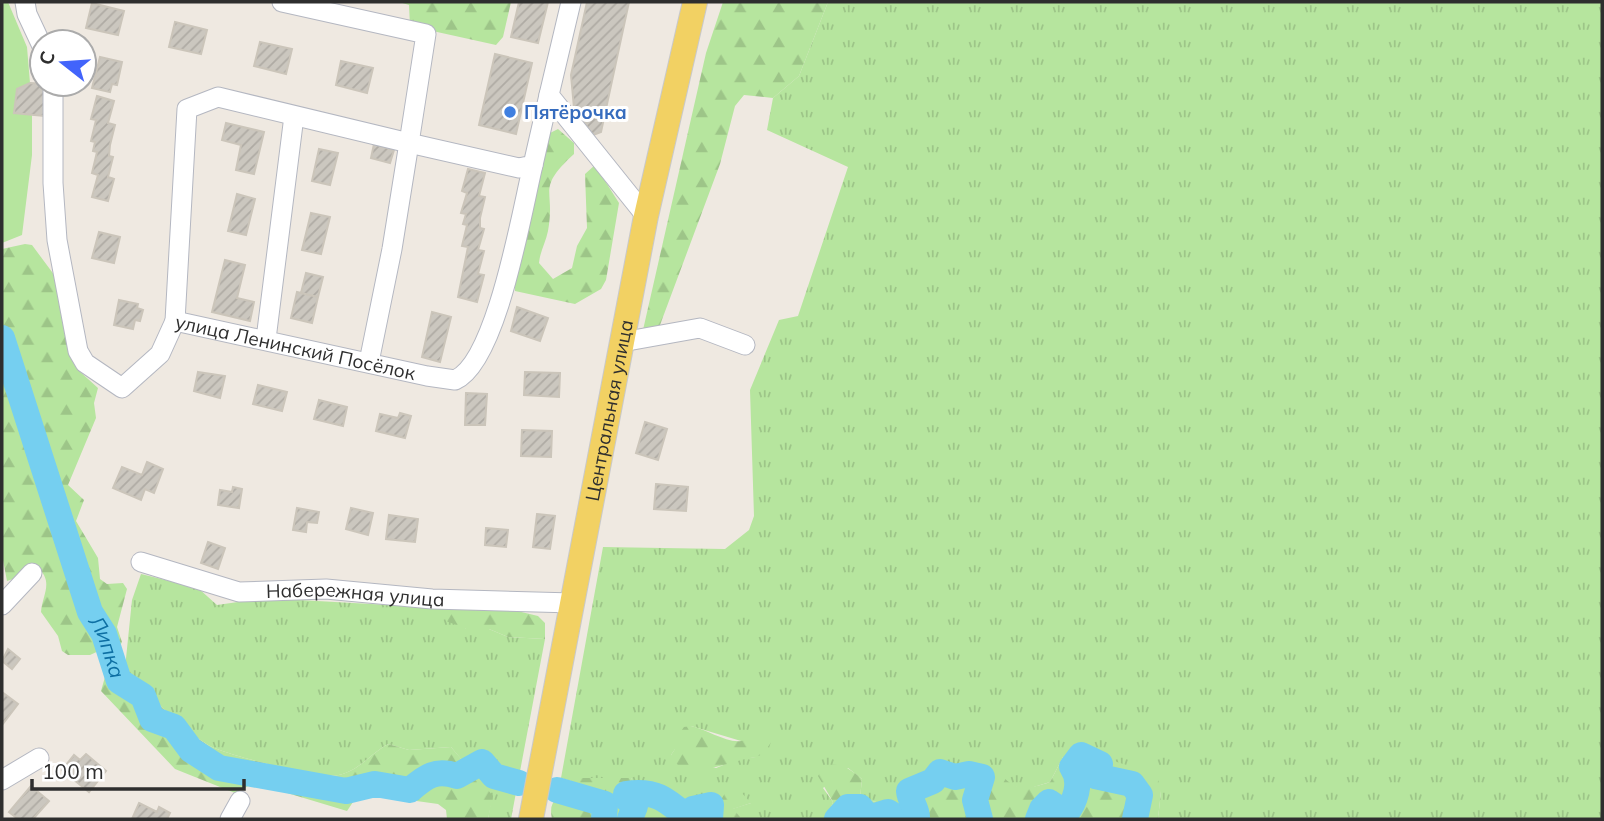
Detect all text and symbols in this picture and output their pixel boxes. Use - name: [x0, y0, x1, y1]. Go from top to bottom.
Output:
- north arrow: [28, 28, 98, 98]
- text: С: [33, 48, 60, 68]
- place label: Пятёрочка: [524, 100, 627, 124]
- marker: Пятёрочка: [502, 104, 518, 120]
- street label: улица Ленинский Посёлок: [173, 309, 418, 385]
- street label: Центральная улица: [580, 318, 638, 503]
- street label: Набережная улица: [266, 577, 445, 611]
- water label: Липка: [83, 609, 131, 681]
- scale bar: [32, 748, 243, 792]
- text: 100 m: [42, 758, 104, 784]

